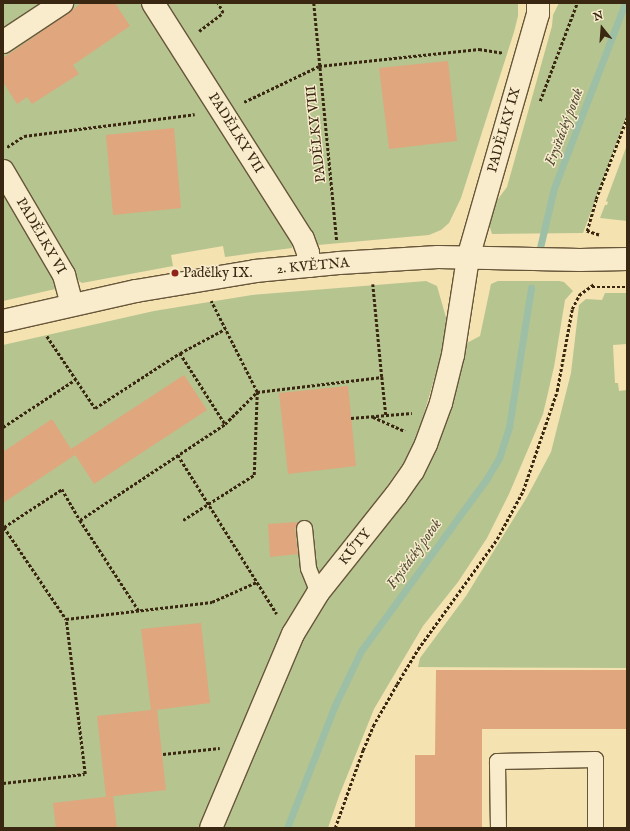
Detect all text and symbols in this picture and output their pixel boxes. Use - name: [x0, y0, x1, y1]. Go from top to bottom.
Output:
- north arrow: [582, 8, 622, 48]
- text: N: [592, 8, 605, 25]
- street label: PADĚLKY VIII: [303, 85, 329, 183]
- street label: PADĚLKY IX: [484, 85, 524, 175]
- water label: Fryštácký potok: [541, 86, 587, 168]
- street label: PADĚLKY VII: [205, 90, 267, 176]
- street label: PADĚLKY VI: [12, 195, 70, 277]
- street label: 2. KVĚTNA: [276, 254, 350, 278]
- place label: Padělky IX.: [183, 265, 253, 281]
- marker: Padělky IX.: [170, 268, 180, 278]
- water label: Fryštácký potok: [383, 516, 445, 592]
- street label: KÚTY: [335, 526, 375, 568]

